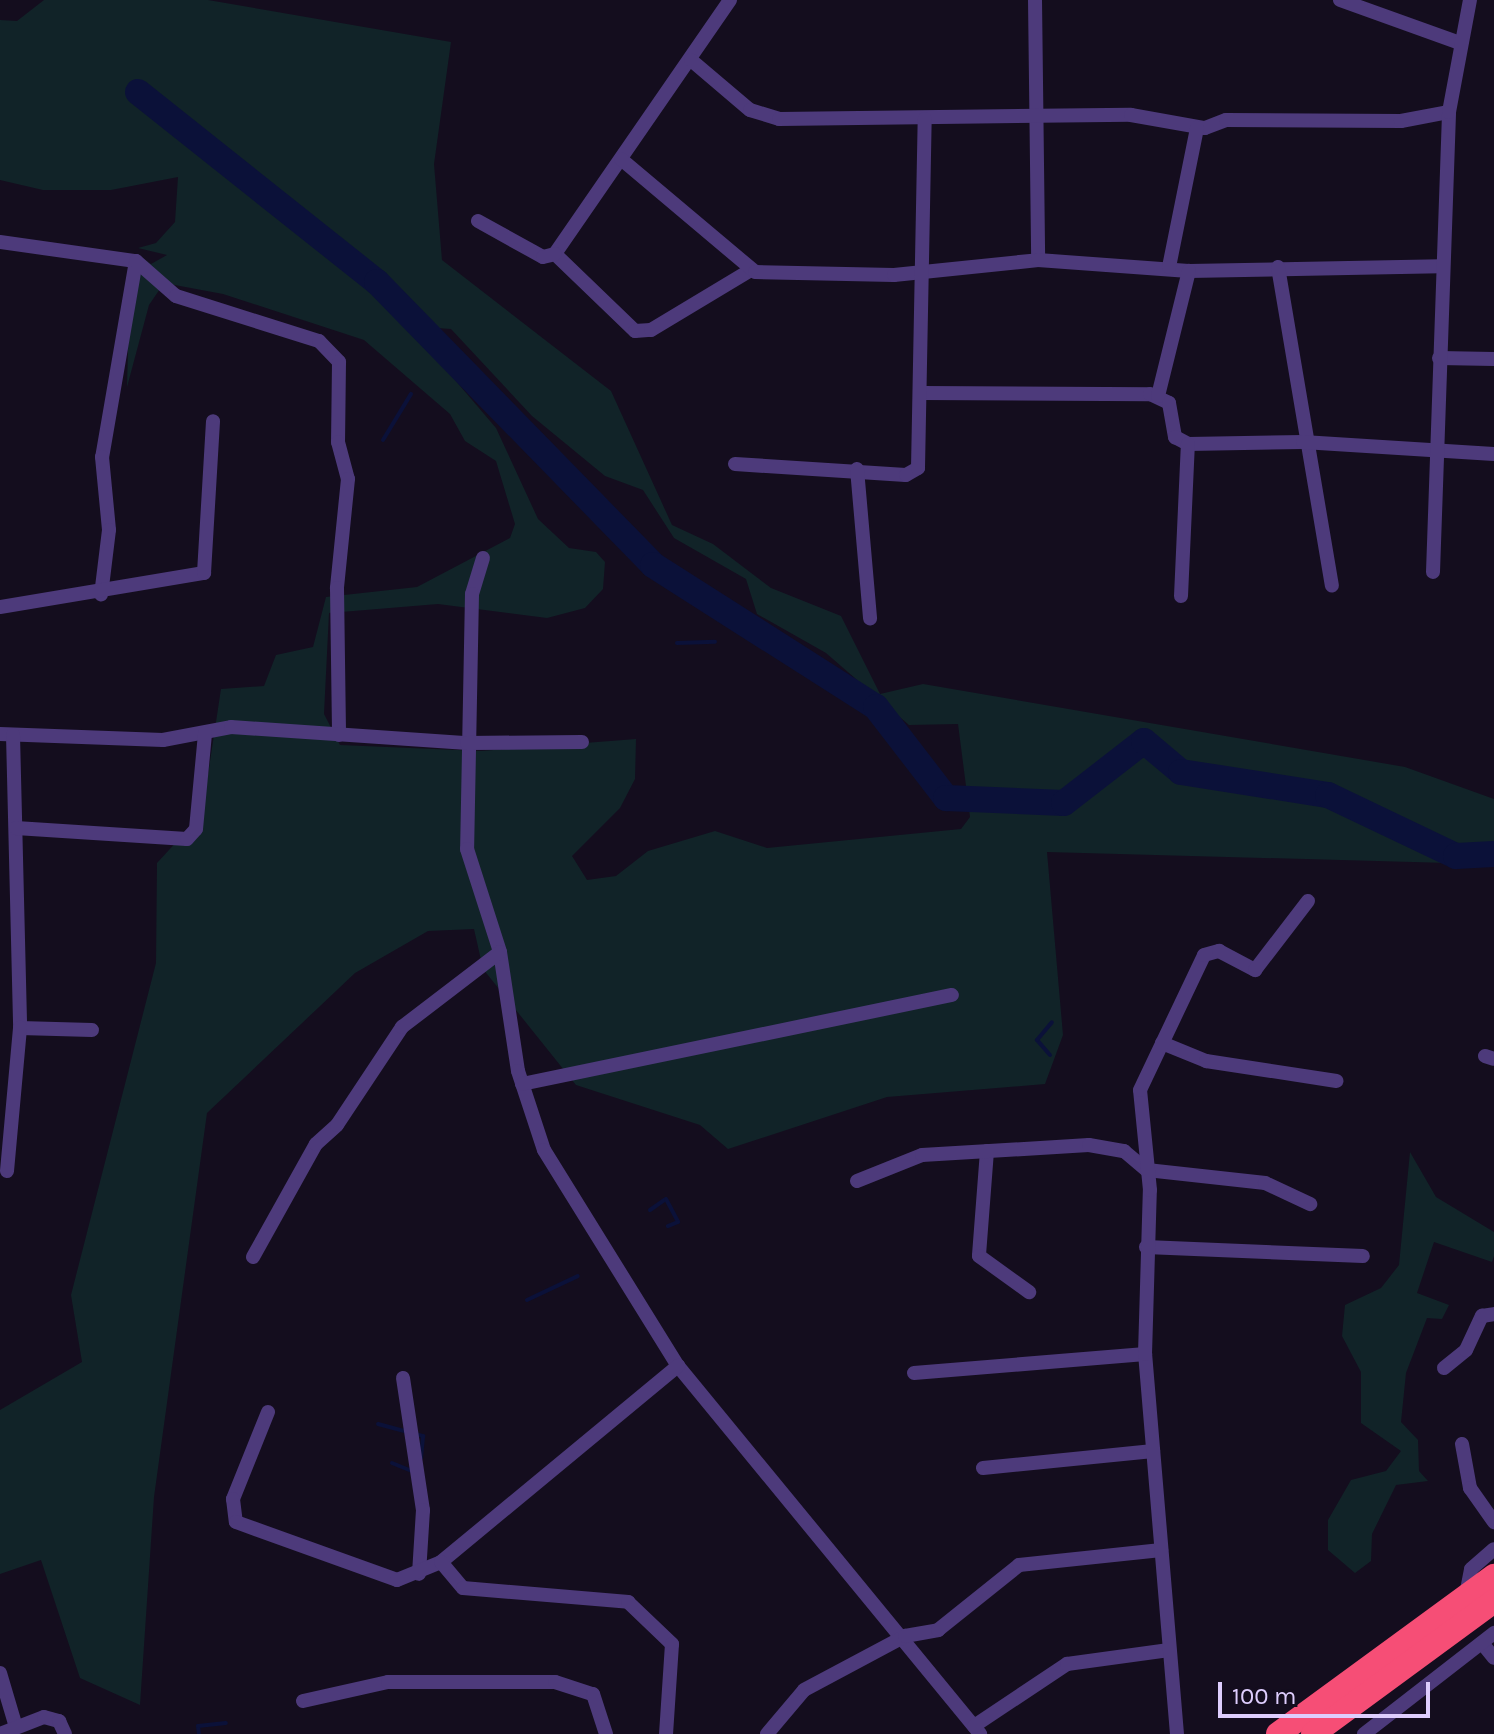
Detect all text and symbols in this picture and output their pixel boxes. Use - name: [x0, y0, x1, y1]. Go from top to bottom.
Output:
- scale bar: [1222, 1666, 1434, 1716]
- text: 100 m: [1232, 1682, 1297, 1710]

